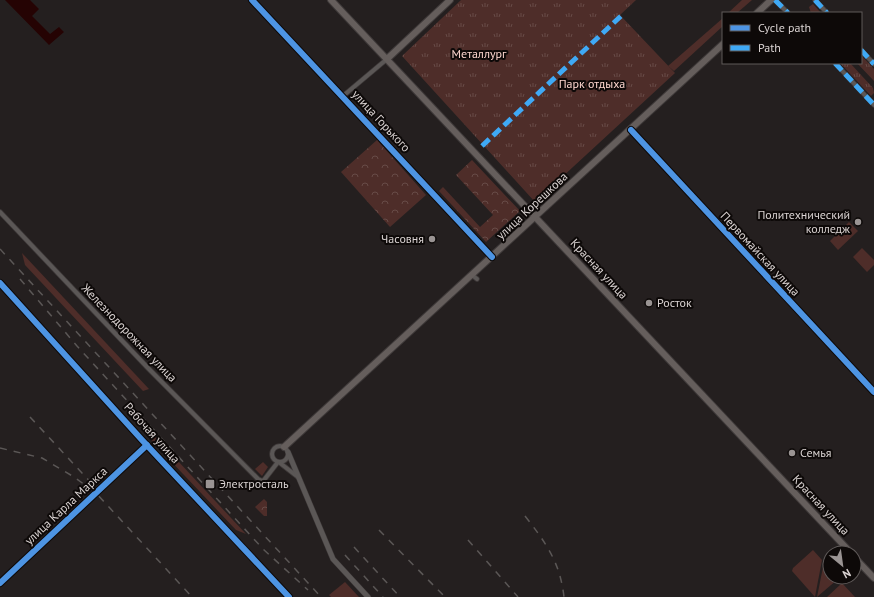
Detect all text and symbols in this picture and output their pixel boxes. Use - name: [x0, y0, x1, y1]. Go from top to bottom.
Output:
- legend: [722, 12, 862, 64]
- text: Cycle path: [758, 20, 811, 35]
- text: Path: [758, 40, 781, 55]
- park label: Металлург: [452, 46, 507, 61]
- park label: Парк отдыха: [559, 76, 625, 91]
- street label: улица Горького: [349, 87, 414, 155]
- street label: улица Корешкова: [493, 169, 570, 243]
- place label: Политехнический колледж: [757, 207, 850, 236]
- street label: Первомайская улица: [717, 208, 803, 299]
- marker: Политехнический колледж: [853, 217, 863, 227]
- place label: Часовня: [381, 231, 424, 246]
- marker: Часовня: [427, 234, 437, 244]
- street label: Красная улица: [568, 235, 631, 302]
- street label: Железнодорожная улица: [78, 280, 180, 385]
- place label: Росток: [657, 295, 692, 310]
- marker: Росток: [644, 298, 654, 308]
- street label: Рабочая улица: [121, 399, 184, 466]
- place label: Семья: [800, 445, 832, 460]
- marker: Семья: [787, 448, 797, 458]
- street label: улица Карла Маркса: [21, 463, 110, 548]
- street label: Красная улица: [790, 471, 853, 538]
- place label: Электросталь: [219, 476, 289, 491]
- marker: Электросталь: [204, 478, 216, 490]
- north arrow: [822, 545, 862, 585]
- text: N: [840, 566, 853, 582]

